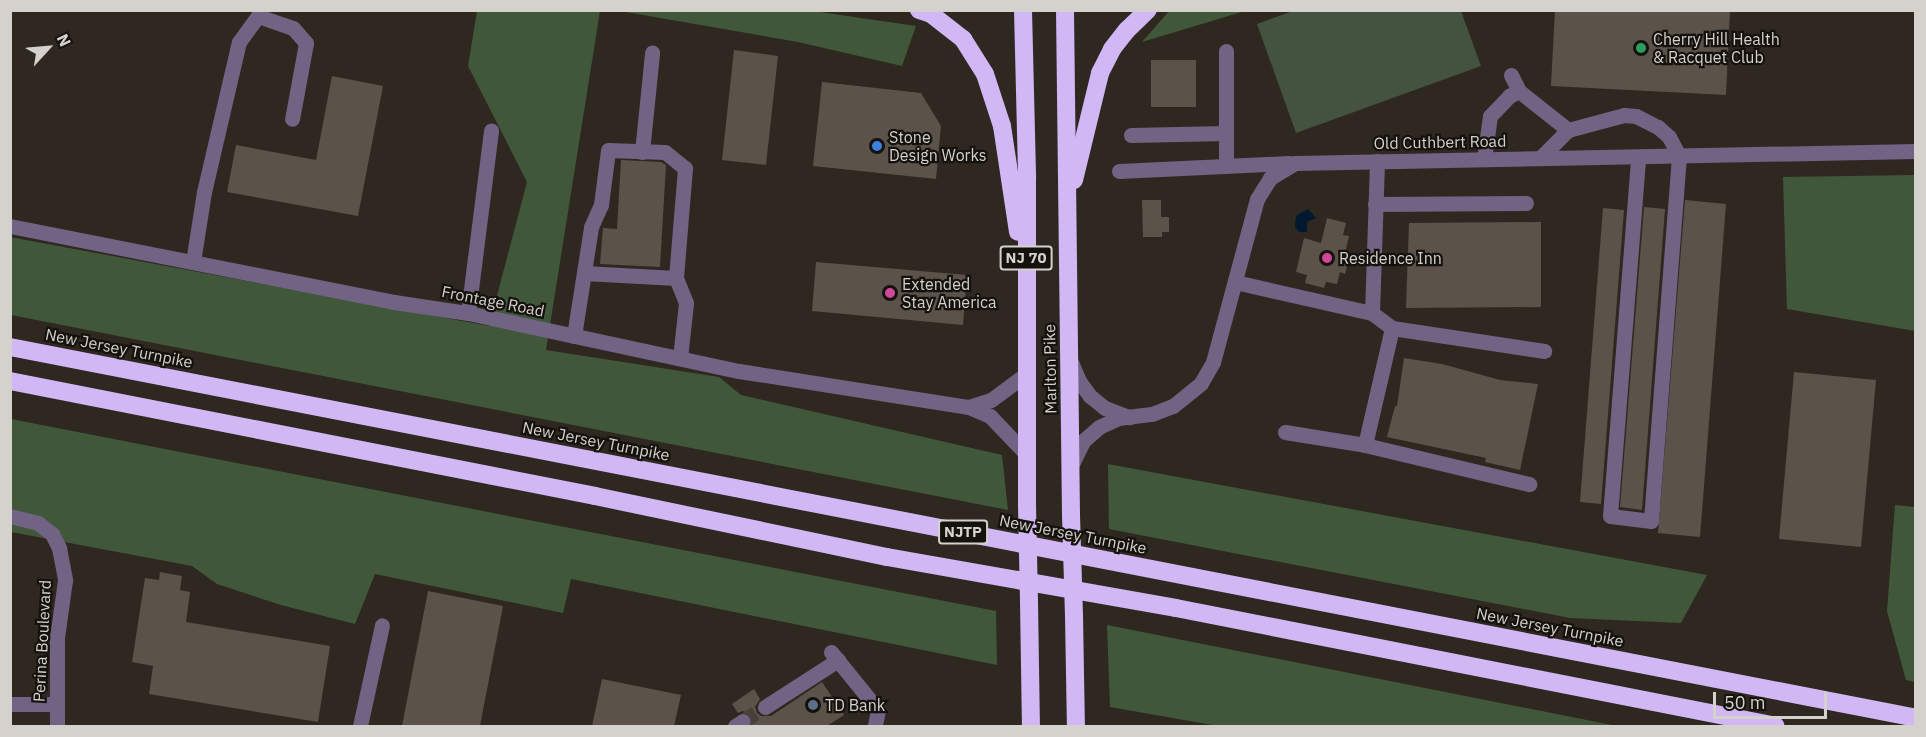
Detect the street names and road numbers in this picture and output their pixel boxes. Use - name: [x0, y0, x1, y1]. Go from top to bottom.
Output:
- street label: Old Cuthbert Road: [1374, 131, 1506, 153]
- road number: NJ 70: [999, 246, 1053, 270]
- street label: Frontage Road: [440, 282, 546, 320]
- street label: New Jersey Turnpike: [44, 324, 194, 372]
- street label: Marlton Pike: [1040, 324, 1060, 414]
- street label: New Jersey Turnpike: [521, 417, 671, 465]
- street label: New Jersey Turnpike: [998, 510, 1148, 558]
- road number: NJTP: [938, 520, 988, 544]
- street label: Perina Boulevard: [29, 579, 55, 703]
- street label: New Jersey Turnpike: [1475, 603, 1625, 651]

